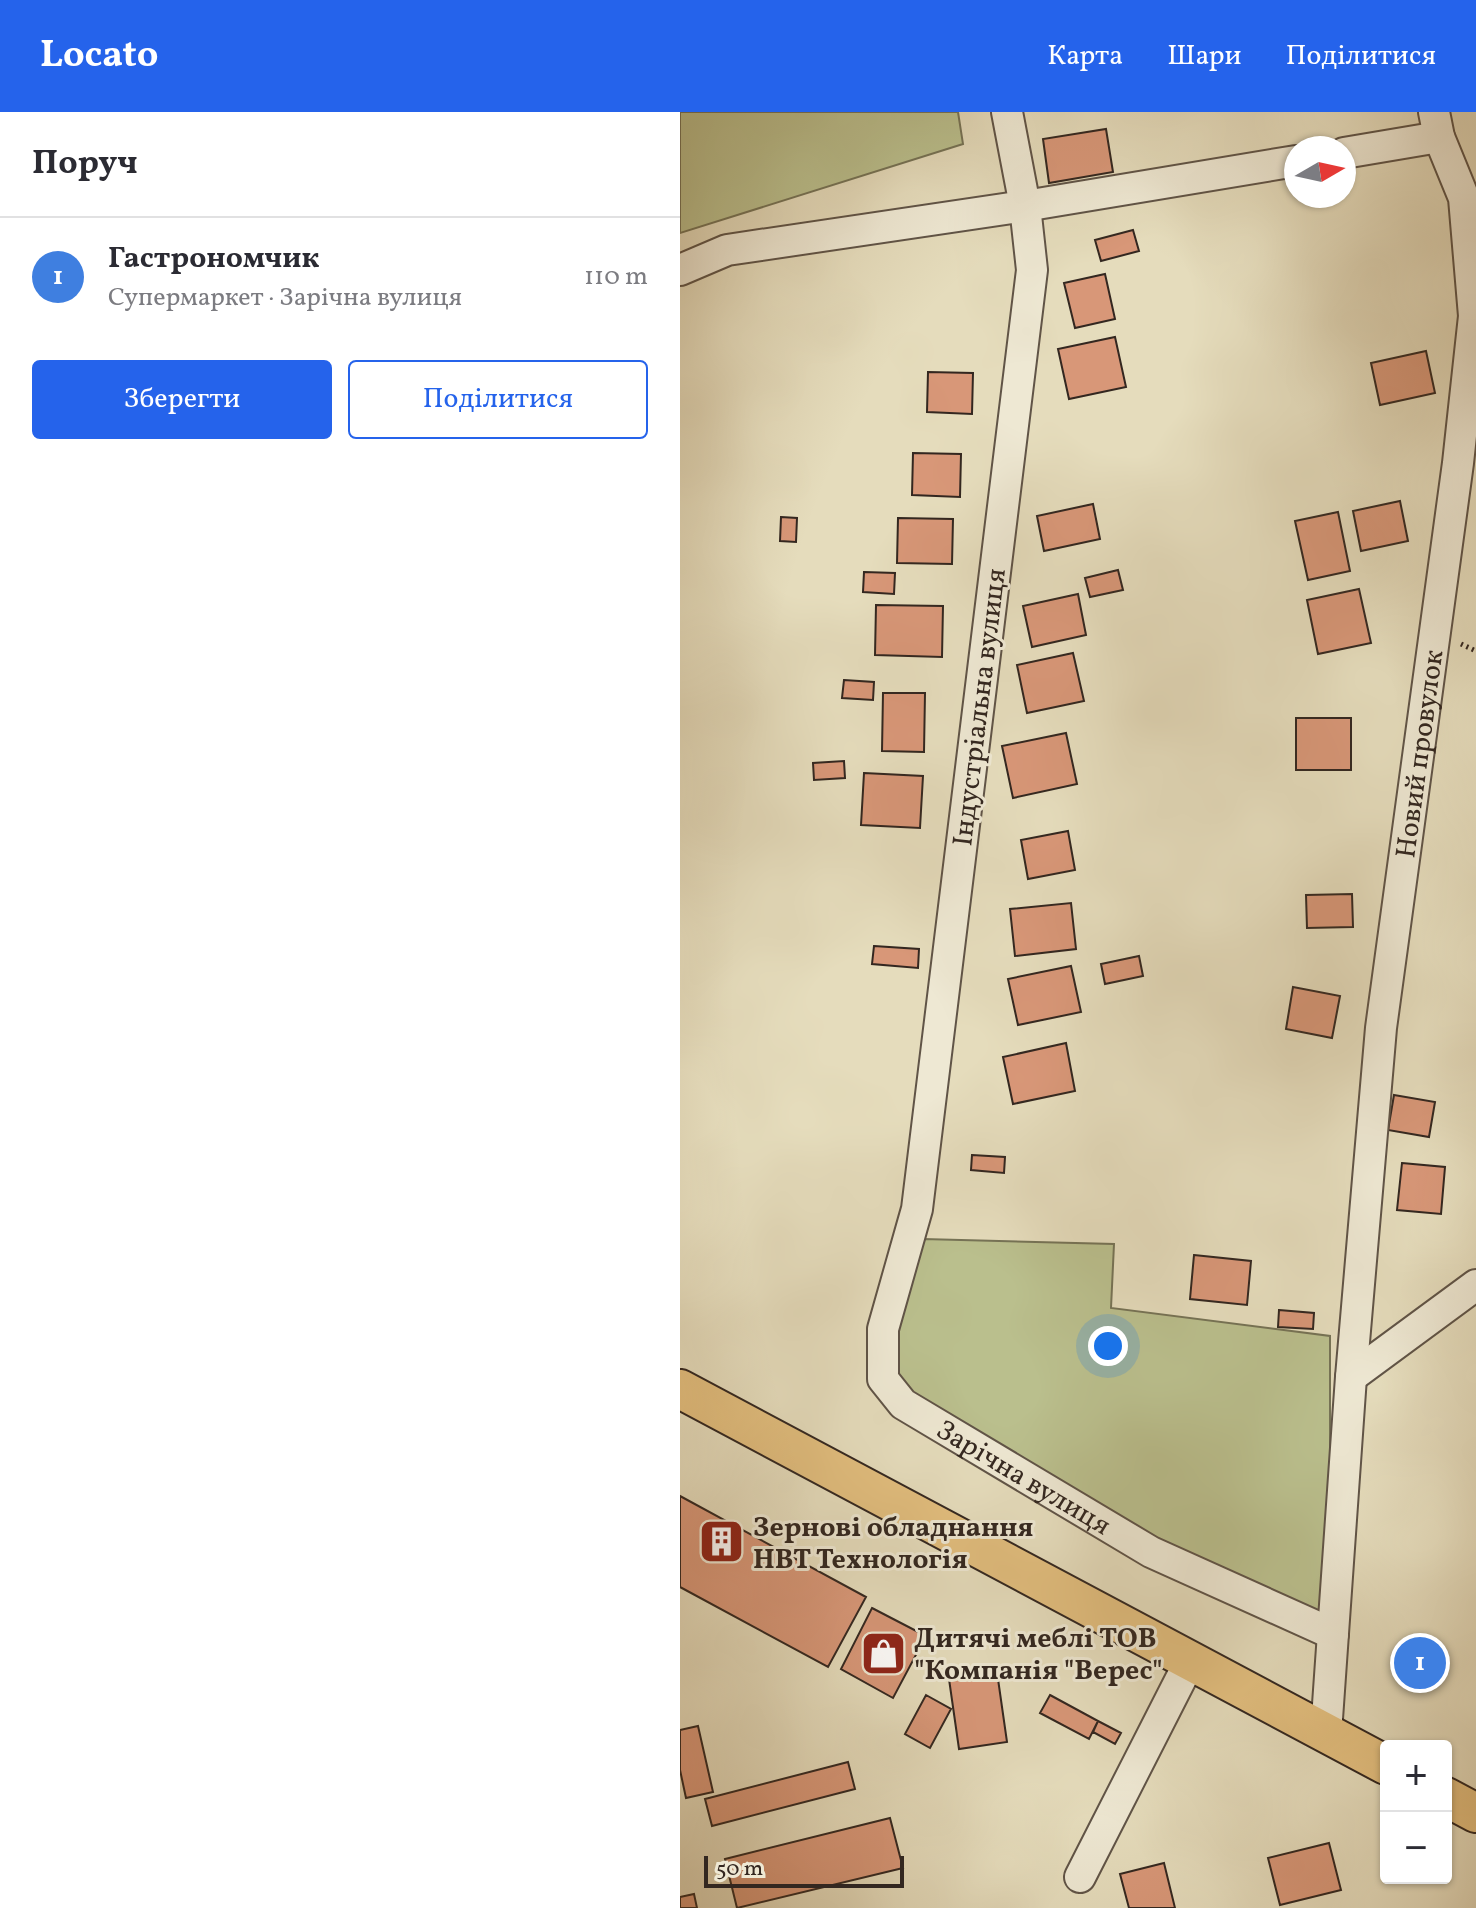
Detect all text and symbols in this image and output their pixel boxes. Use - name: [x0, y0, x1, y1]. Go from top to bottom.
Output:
- text: Locato: [40, 30, 158, 83]
- text: Карта: [1047, 37, 1123, 76]
- text: Шари: [1167, 37, 1242, 76]
- text: Поділитися: [1286, 37, 1436, 76]
- north arrow: [1284, 136, 1356, 208]
- text: Поруч: [32, 141, 138, 188]
- text: Гастрономчик: [108, 238, 319, 280]
- text: 1: [53, 259, 63, 295]
- text: 110 m: [584, 259, 648, 295]
- text: Супермаркет · Зарічна вулиця: [108, 280, 462, 316]
- button: Зберегти: [32, 360, 332, 439]
- button: Поділитися: [348, 360, 648, 439]
- street label: Індустріальна вулиця: [944, 566, 1017, 848]
- street label: Новий провулок: [1387, 647, 1454, 861]
- your location: [1088, 1326, 1128, 1366]
- street label: Зарічна вулиця: [928, 1411, 1118, 1546]
- place label: Зернові обладнання НВТ Технологія: [753, 1509, 1034, 1580]
- building icon: Зернові обладнання НВТ Технологія: [698, 1518, 746, 1566]
- place label: Дитячі меблі ТОВ "Компанія "Верес": [914, 1620, 1163, 1691]
- shop icon: Дитячі меблі ТОВ "Компанія "Верес": [859, 1629, 907, 1677]
- pin: 1: [1394, 1633, 1446, 1693]
- map controls: [1380, 1740, 1452, 1884]
- button: +: [1380, 1740, 1452, 1812]
- button: −: [1380, 1812, 1452, 1884]
- scale bar: [704, 1852, 904, 1888]
- text: 50 m: [716, 1854, 763, 1885]

